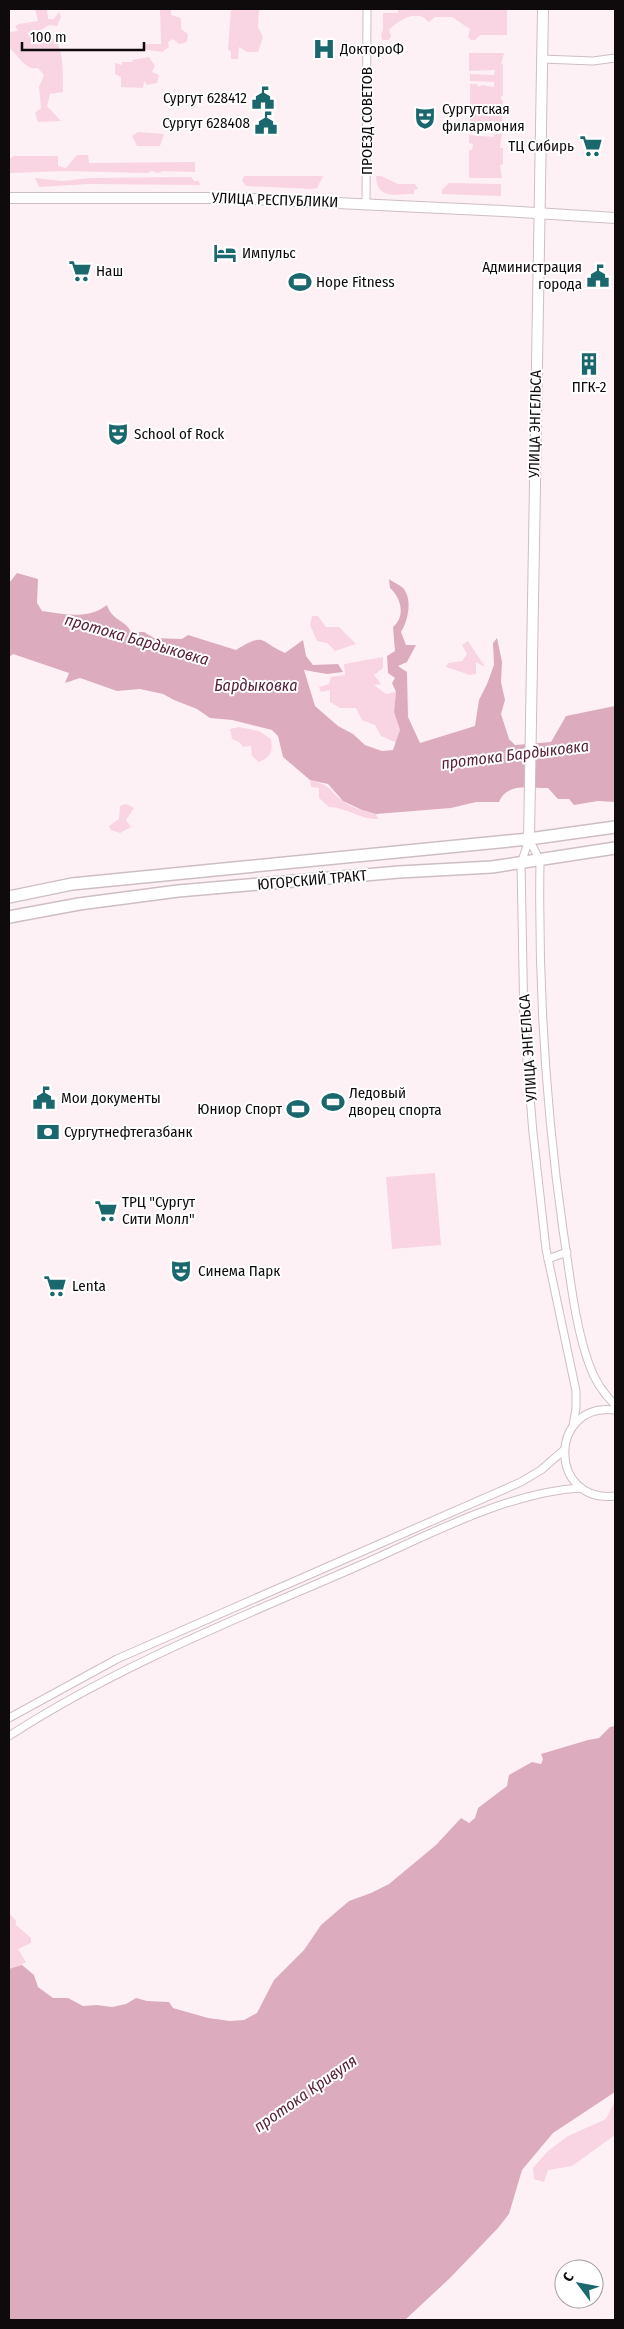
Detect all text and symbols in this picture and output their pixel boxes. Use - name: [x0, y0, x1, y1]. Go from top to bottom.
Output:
- scale bar: [22, 20, 145, 52]
- text: 100 m: [30, 28, 67, 46]
- hospital icon: ДоктороФ: [311, 36, 337, 62]
- place label: ДоктороФ: [339, 40, 404, 58]
- street label: ПРОЕЗД СОВЕТОВ: [358, 67, 376, 175]
- public building icon: Сургут 628412: [250, 85, 276, 111]
- place label: Сургут 628412: [163, 89, 247, 107]
- place label: Сургутская филармония: [442, 100, 525, 135]
- theatre icon: Сургутская филармония: [412, 105, 438, 131]
- public building icon: Сургут 628408: [253, 110, 279, 136]
- place label: Сургут 628408: [162, 114, 250, 132]
- supermarket icon: ТЦ Сибирь: [578, 133, 604, 159]
- place label: ТЦ Сибирь: [508, 137, 574, 155]
- street label: УЛИЦА РЕСПУБЛИКИ: [210, 189, 339, 211]
- hotel icon: Импульс: [212, 240, 238, 266]
- place label: Импульс: [242, 244, 296, 262]
- supermarket icon: Наш: [67, 258, 93, 284]
- place label: Администрация города: [482, 258, 582, 293]
- place label: Наш: [96, 262, 123, 280]
- public building icon: Администрация города: [585, 263, 611, 289]
- sports icon: Hope Fitness: [287, 269, 313, 295]
- place label: Hope Fitness: [316, 273, 395, 291]
- building icon: ПГК-2: [576, 351, 602, 377]
- street label: УЛИЦА ЭНГЕЛЬСА: [525, 370, 545, 479]
- place label: ПГК-2: [572, 378, 607, 396]
- theatre icon: School of Rock: [105, 421, 131, 447]
- place label: School of Rock: [134, 425, 224, 443]
- water label: протока Бардыковка: [63, 610, 211, 669]
- water label: Бардыковка: [214, 676, 298, 695]
- water label: протока Бардыковка: [440, 736, 590, 773]
- street label: ЮГОРСКИЙ ТРАКТ: [257, 866, 367, 894]
- street label: УЛИЦА ЭНГЕЛЬСА: [515, 994, 541, 1103]
- place label: Ледовый дворец спорта: [349, 1084, 442, 1119]
- public building icon: Мои документы: [31, 1085, 57, 1111]
- place label: Мои документы: [61, 1089, 161, 1107]
- sports icon: Ледовый дворец спорта: [320, 1089, 346, 1115]
- sports icon: Юниор Спорт: [285, 1096, 311, 1122]
- place label: Юниор Спорт: [197, 1100, 283, 1118]
- bank icon: Сургутнефтегазбанк: [35, 1119, 61, 1145]
- place label: Сургутнефтегазбанк: [64, 1123, 193, 1141]
- place label: ТРЦ "Сургут Сити Молл": [122, 1193, 196, 1228]
- supermarket icon: ТРЦ "Сургут Сити Молл": [93, 1198, 119, 1224]
- theatre icon: Синема Парк: [168, 1258, 194, 1284]
- place label: Синема Парк: [198, 1262, 280, 1280]
- supermarket icon: Lenta: [42, 1273, 68, 1299]
- place label: Lenta: [72, 1277, 106, 1295]
- water label: протока Кривуля: [250, 2051, 361, 2136]
- north arrow: [554, 2259, 604, 2309]
- text: С: [559, 2269, 578, 2285]

